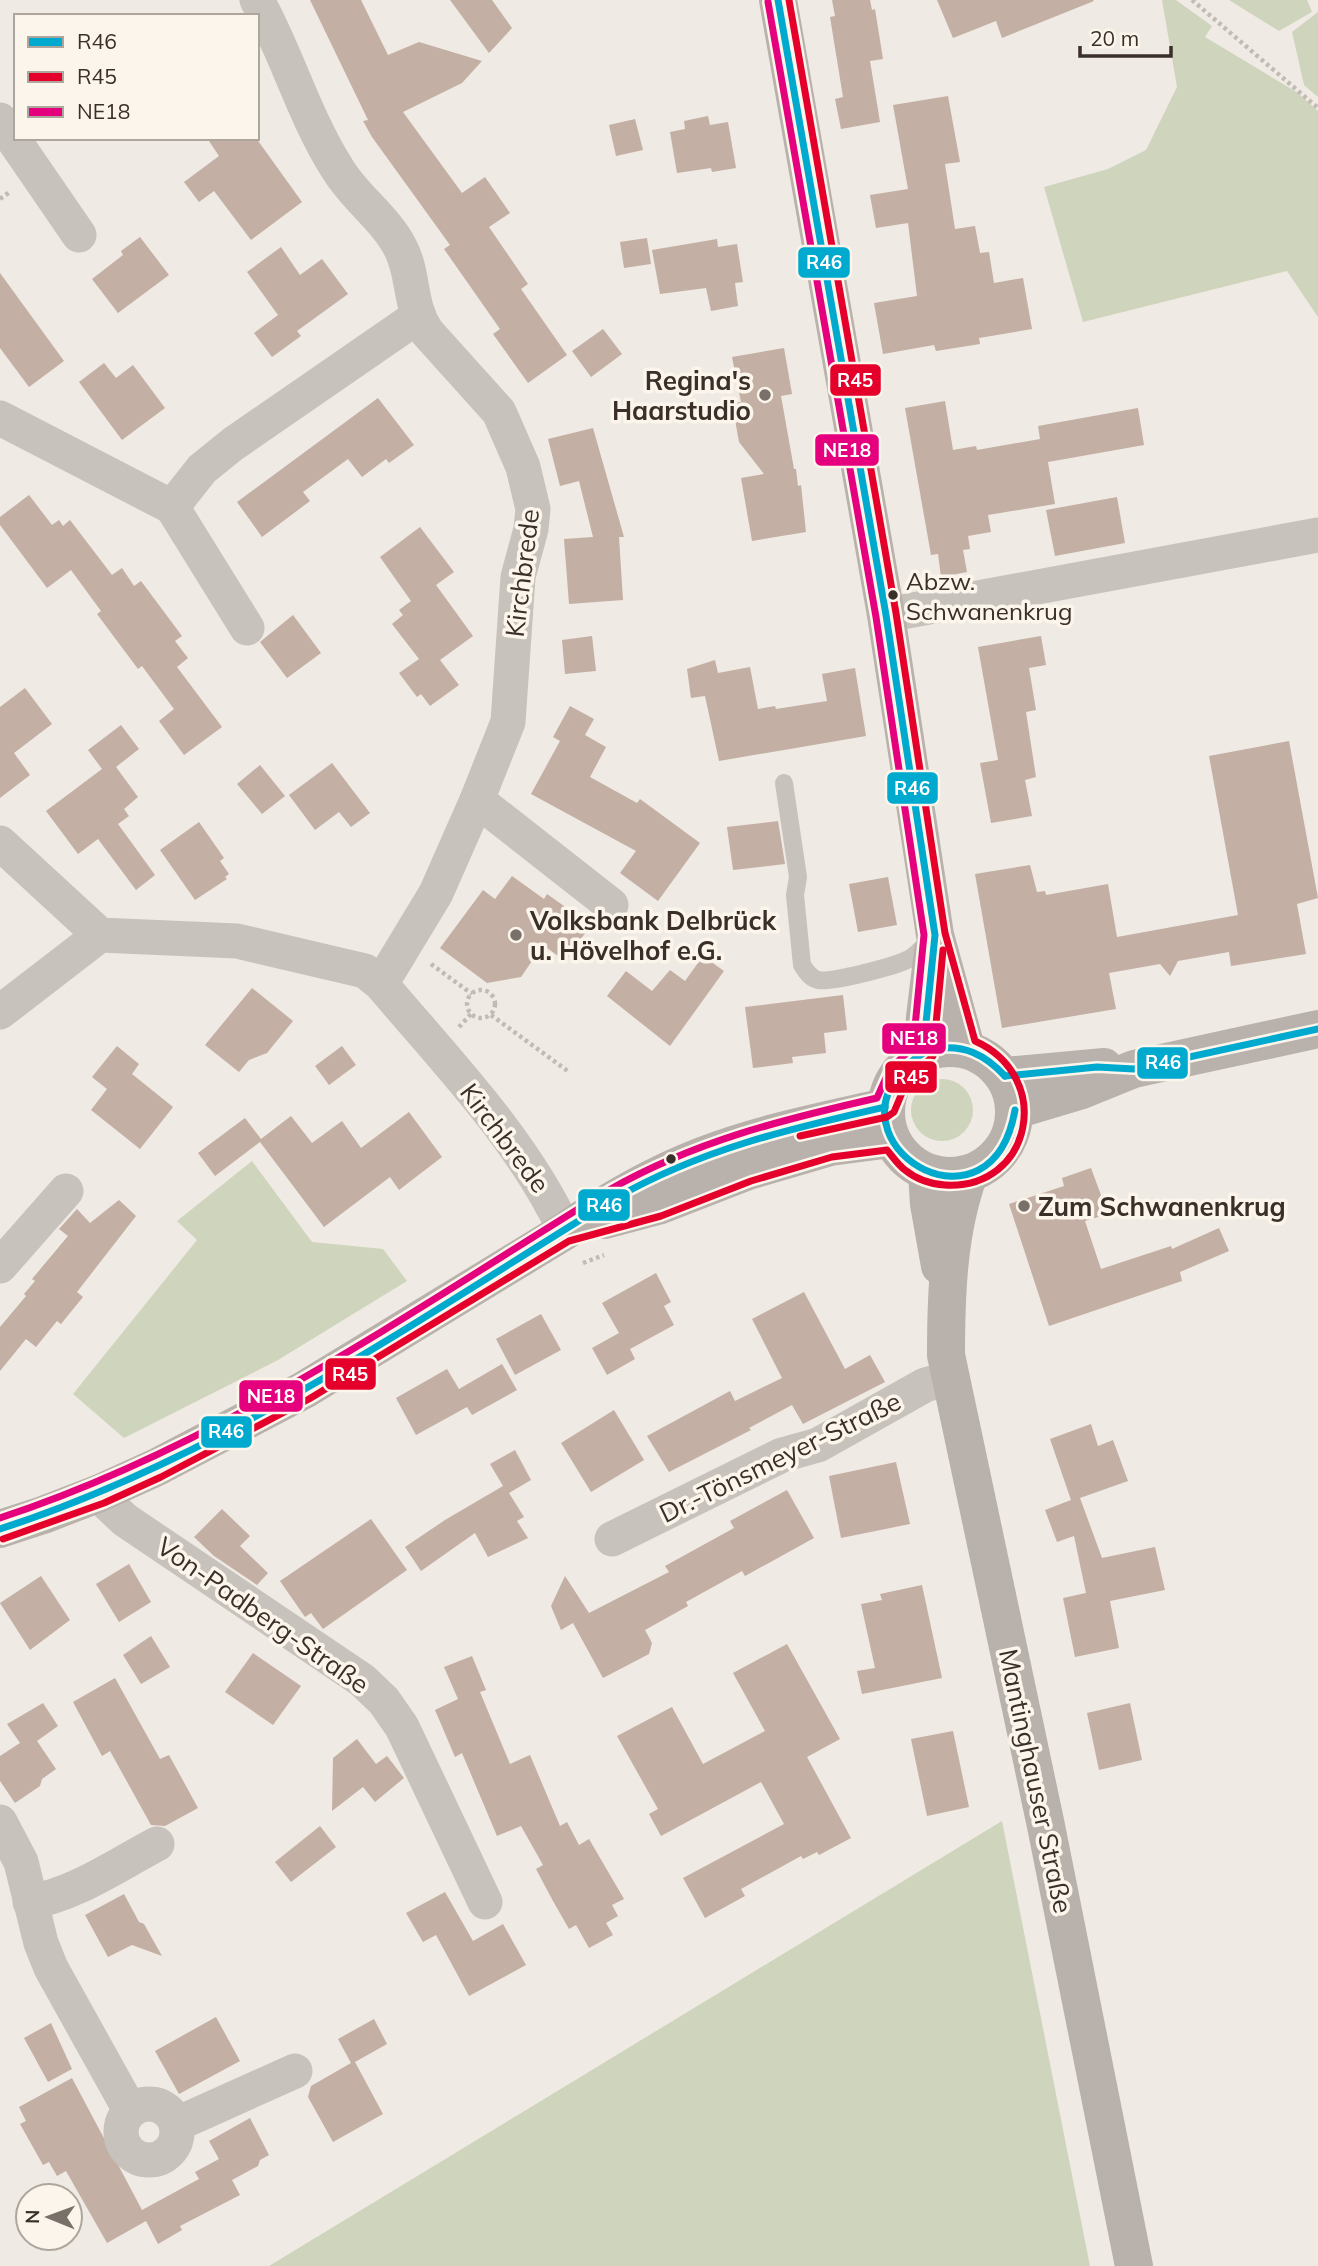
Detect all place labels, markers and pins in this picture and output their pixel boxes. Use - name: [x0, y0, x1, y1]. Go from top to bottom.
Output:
- place label: Regina's Haarstudio: [612, 364, 751, 427]
- marker: Regina's Haarstudio: [757, 387, 773, 403]
- place label: Abzw. Schwanenkrug: [906, 566, 1072, 626]
- marker: Abzw. Schwanenkrug: [886, 588, 900, 602]
- place label: Volksbank Delbrück u. Hövelhof e.G.: [529, 904, 777, 967]
- marker: Volksbank Delbrück u. Hövelhof e.G.: [508, 927, 524, 943]
- unlabelled marker: [664, 1152, 678, 1166]
- place label: Zum Schwanenkrug: [1038, 1190, 1286, 1223]
- marker: Zum Schwanenkrug: [1016, 1198, 1032, 1214]

